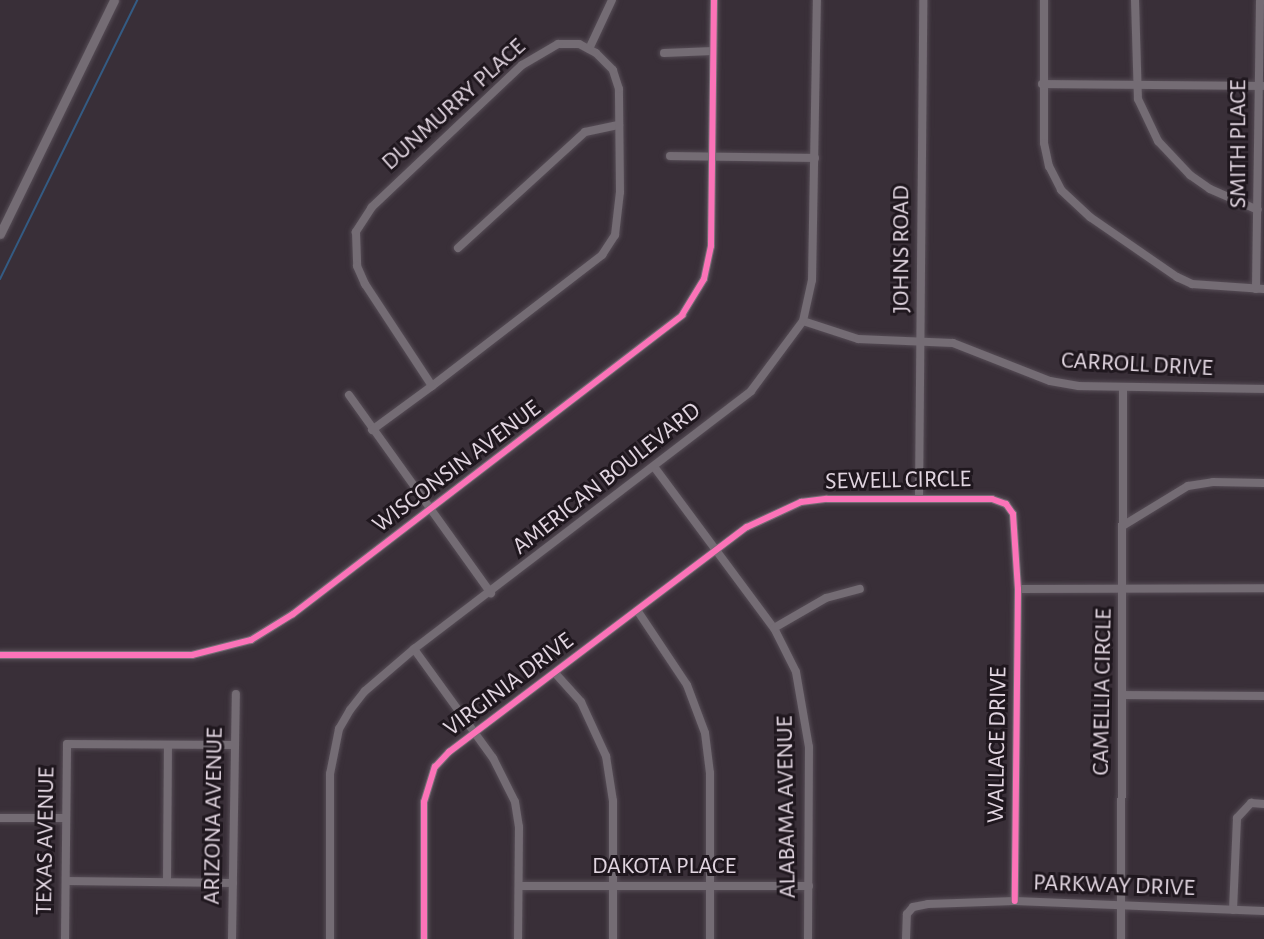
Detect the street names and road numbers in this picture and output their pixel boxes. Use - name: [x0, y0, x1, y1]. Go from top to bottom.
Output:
- street label: DUNMURRY PLACE: [376, 33, 532, 177]
- street label: SMITH PLACE: [1225, 80, 1253, 208]
- street label: JOHNS ROAD: [888, 185, 916, 313]
- street label: CARROLL DRIVE: [1060, 347, 1214, 383]
- street label: WISCONSIN AVENUE: [367, 394, 547, 540]
- street label: AMERICAN BOULEVARD: [507, 397, 707, 561]
- street label: SEWELL CIRCLE: [825, 465, 971, 497]
- street label: CAMELLIA CIRCLE: [1087, 608, 1119, 776]
- street label: VIRGINIA DRIVE: [439, 627, 579, 743]
- street label: WALLACE DRIVE: [982, 667, 1014, 823]
- street label: ALABAMA AVENUE: [771, 715, 803, 899]
- street label: ARIZONA AVENUE: [198, 727, 230, 905]
- street label: TEXAS AVENUE: [30, 767, 62, 915]
- street label: DAKOTA PLACE: [592, 853, 736, 881]
- street label: PARKWAY DRIVE: [1033, 869, 1195, 903]

